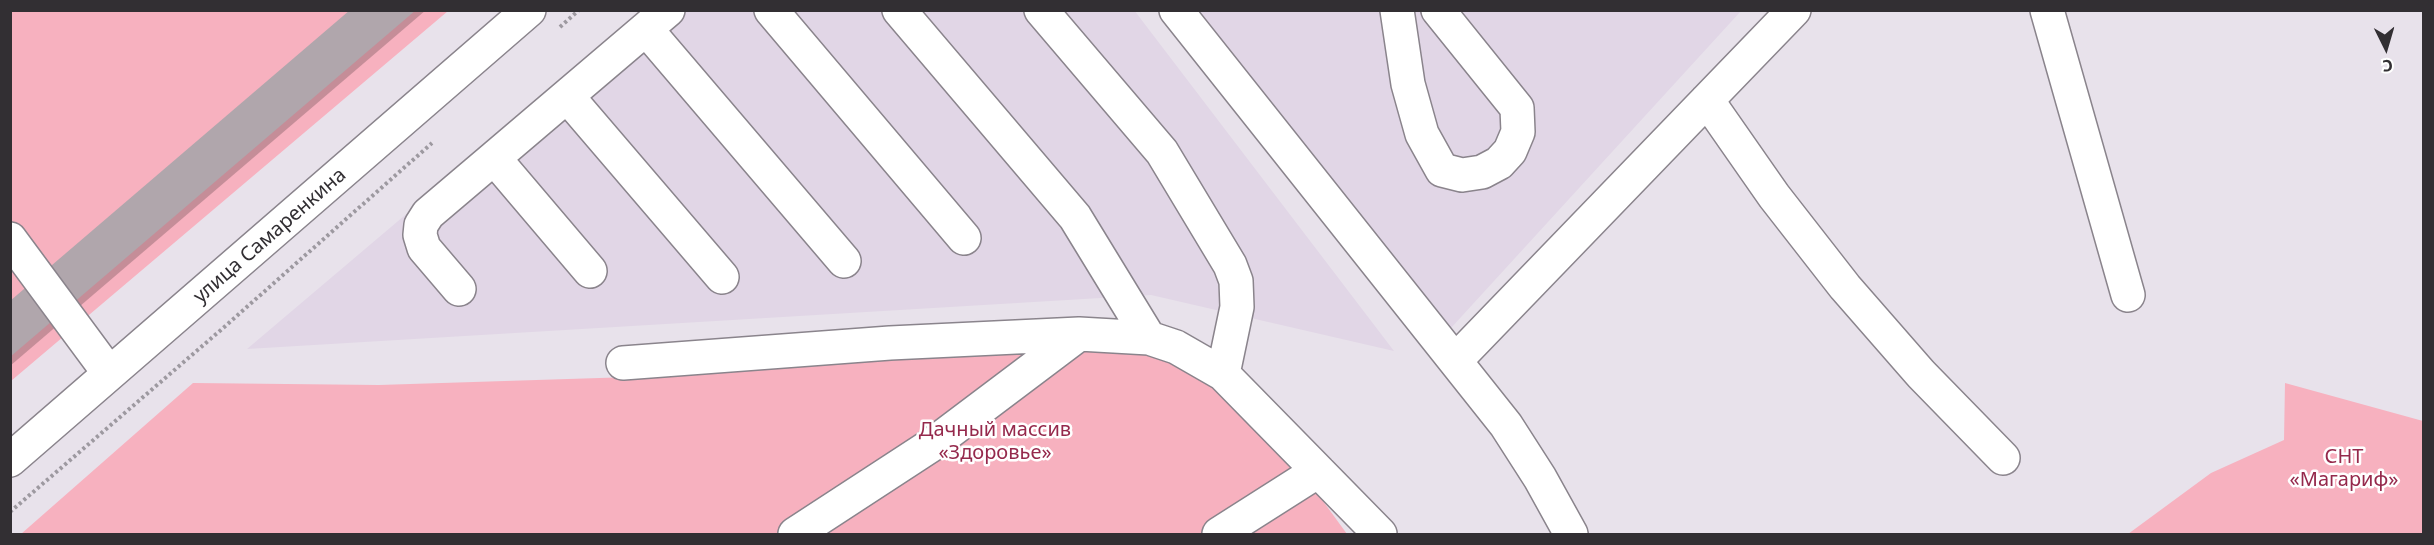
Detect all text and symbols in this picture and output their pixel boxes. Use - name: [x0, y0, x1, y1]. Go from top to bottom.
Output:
- north arrow: [2356, 18, 2416, 78]
- text: С: [2381, 55, 2394, 77]
- street label: улица Самаренкина: [189, 163, 351, 309]
- park label: Дачный массив «Здоровье»: [919, 418, 1071, 465]
- park label: СНТ «Магариф»: [2290, 445, 2398, 492]

